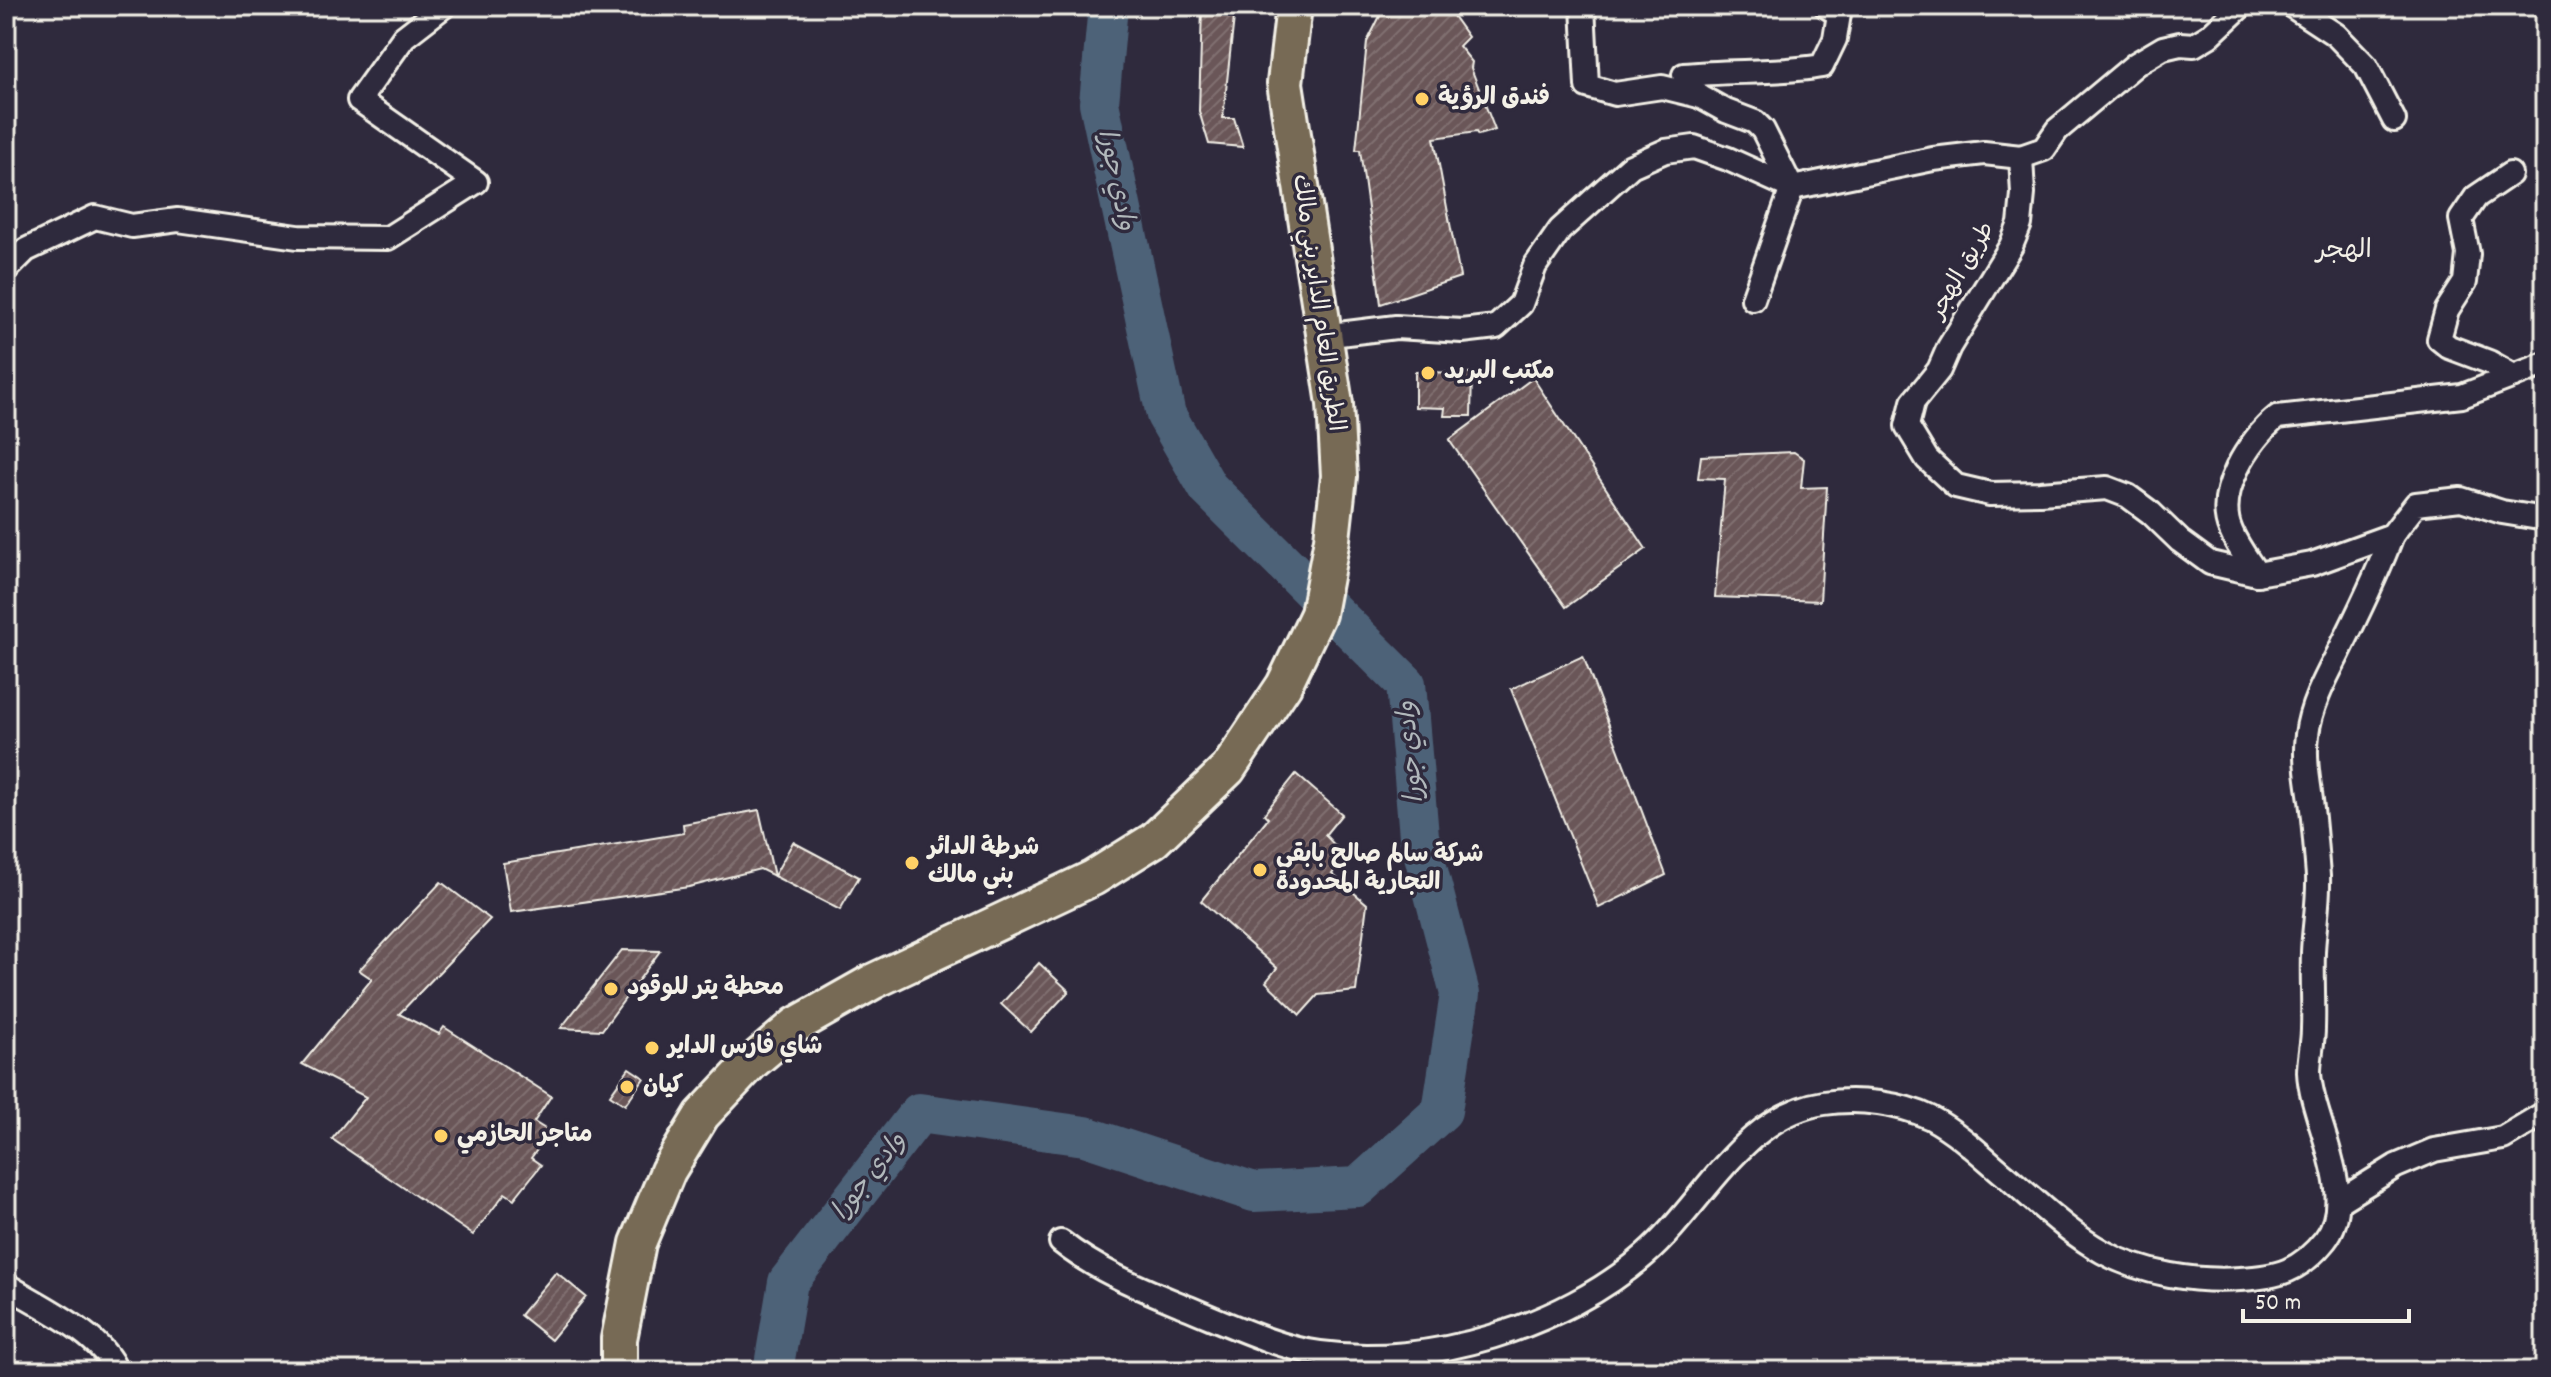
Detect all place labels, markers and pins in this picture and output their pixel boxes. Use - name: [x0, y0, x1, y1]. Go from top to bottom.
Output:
- place label: فندق الرؤية: [1438, 82, 1550, 116]
- marker: فندق الرؤية: [1413, 90, 1431, 108]
- place label: مكتب البريد: [1444, 356, 1554, 390]
- marker: مكتب البريد: [1419, 364, 1437, 382]
- place label: شرطة الدائر بني مالك: [926, 832, 1039, 895]
- place label: شركة سالم صالح بابقي التجارية المحدودة: [1276, 839, 1483, 901]
- marker: شرطة الدائر بني مالك: [903, 854, 921, 872]
- marker: شركة سالم صالح بابقي التجارية المحدودة: [1251, 861, 1269, 879]
- place label: محطة يتر للوقود: [627, 972, 784, 1006]
- marker: محطة يتر للوقود: [602, 980, 620, 998]
- place label: شاي فارس الداير: [666, 1031, 822, 1065]
- marker: شاي فارس الداير: [643, 1039, 661, 1057]
- place label: كيان: [643, 1070, 684, 1104]
- marker: كيان: [618, 1078, 636, 1096]
- place label: متاجر الحازمي: [457, 1119, 592, 1154]
- marker: متاجر الحازمي: [432, 1127, 450, 1145]

